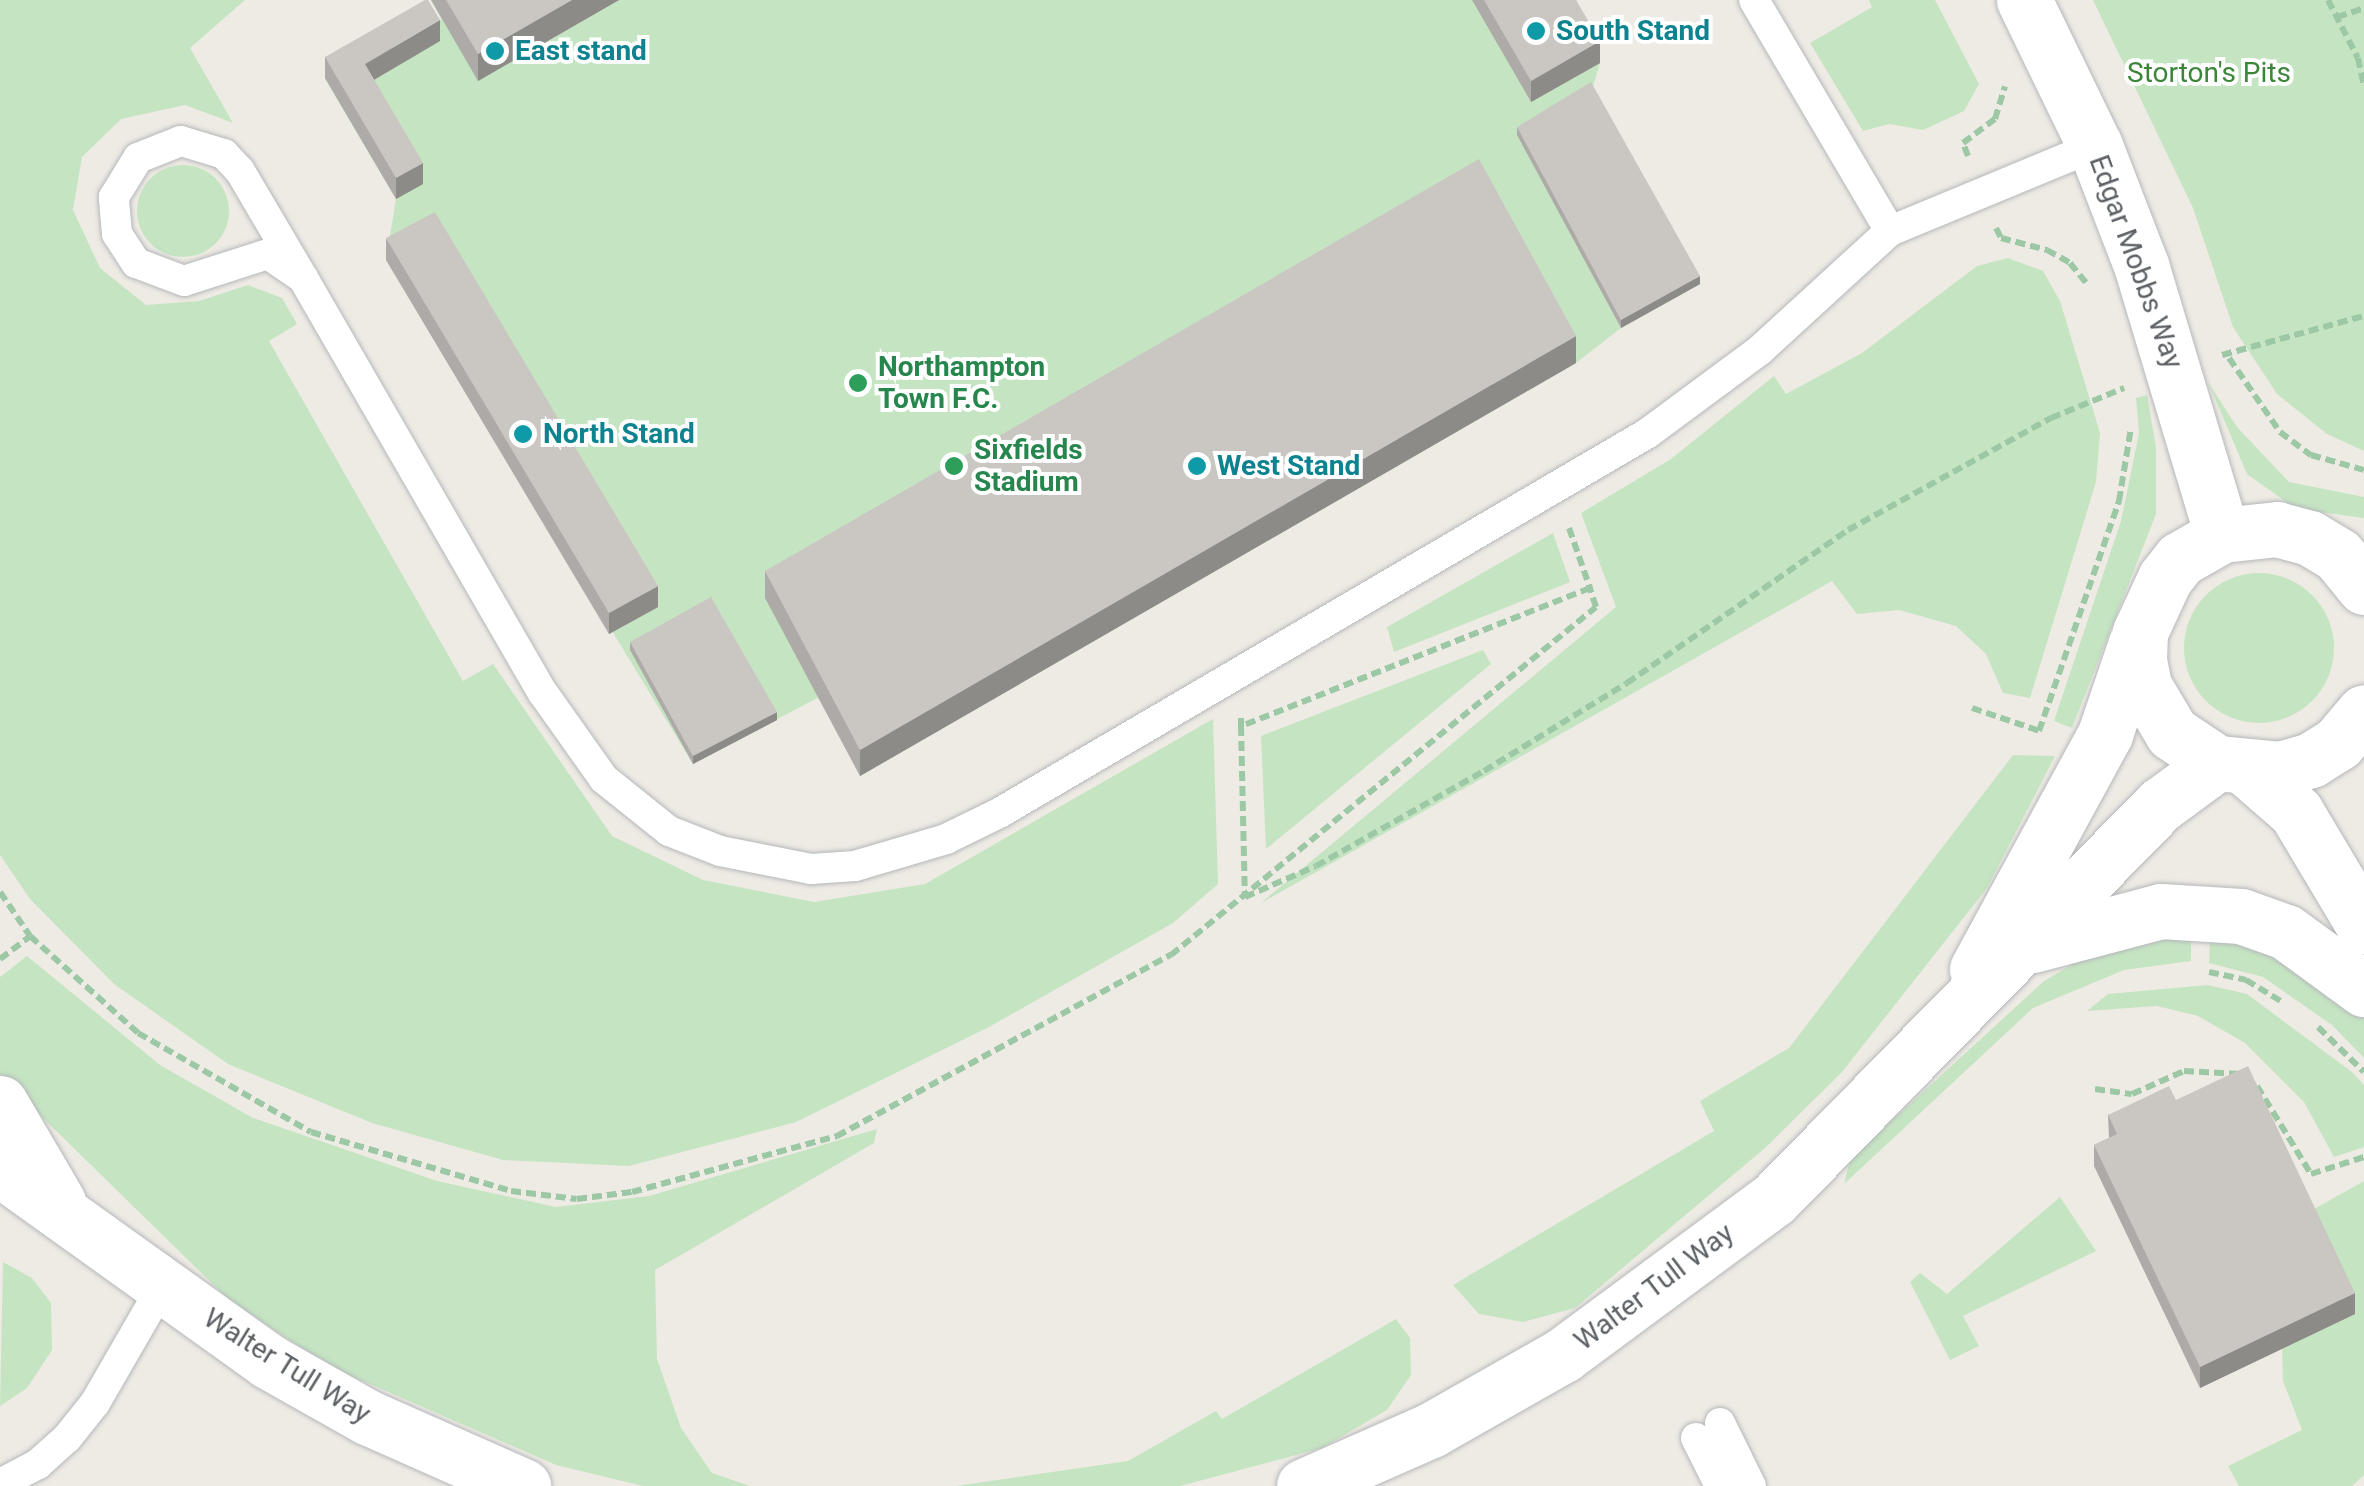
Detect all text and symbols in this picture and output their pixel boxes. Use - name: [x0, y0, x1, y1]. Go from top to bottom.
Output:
- place label: South Stand: [1556, 14, 1710, 48]
- marker: South Stand: [1525, 20, 1547, 42]
- place label: East stand: [515, 34, 647, 68]
- marker: East stand: [484, 40, 506, 62]
- park label: Storton's Pits: [2127, 56, 2291, 90]
- street label: Edgar Mobbs Way: [2082, 151, 2190, 373]
- place label: Northampton Town F.C.: [878, 350, 1045, 416]
- marker: Northampton Town F.C.: [847, 372, 869, 394]
- place label: North Stand: [543, 417, 695, 451]
- marker: North Stand: [512, 423, 534, 445]
- place label: Sixfields Stadium: [974, 433, 1083, 499]
- place label: West Stand: [1217, 449, 1360, 483]
- marker: Sixfields Stadium: [943, 455, 965, 477]
- marker: West Stand: [1186, 455, 1208, 477]
- street label: Walter Tull Way: [1568, 1216, 1740, 1358]
- street label: Walter Tull Way: [197, 1301, 377, 1431]

